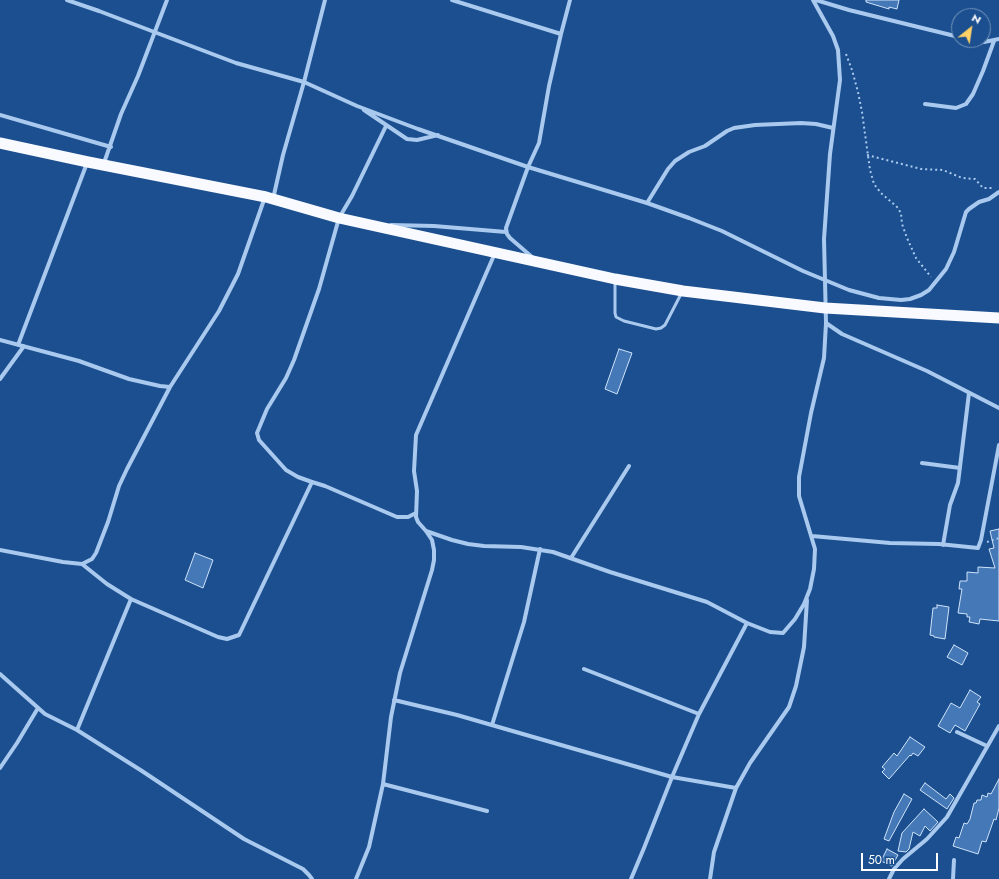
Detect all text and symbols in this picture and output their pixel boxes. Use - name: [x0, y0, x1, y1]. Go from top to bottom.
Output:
- north arrow: [951, 8, 991, 48]
- text: N: [969, 9, 984, 28]
- scale bar: [863, 845, 940, 871]
- text: 50 m: [868, 851, 895, 869]

